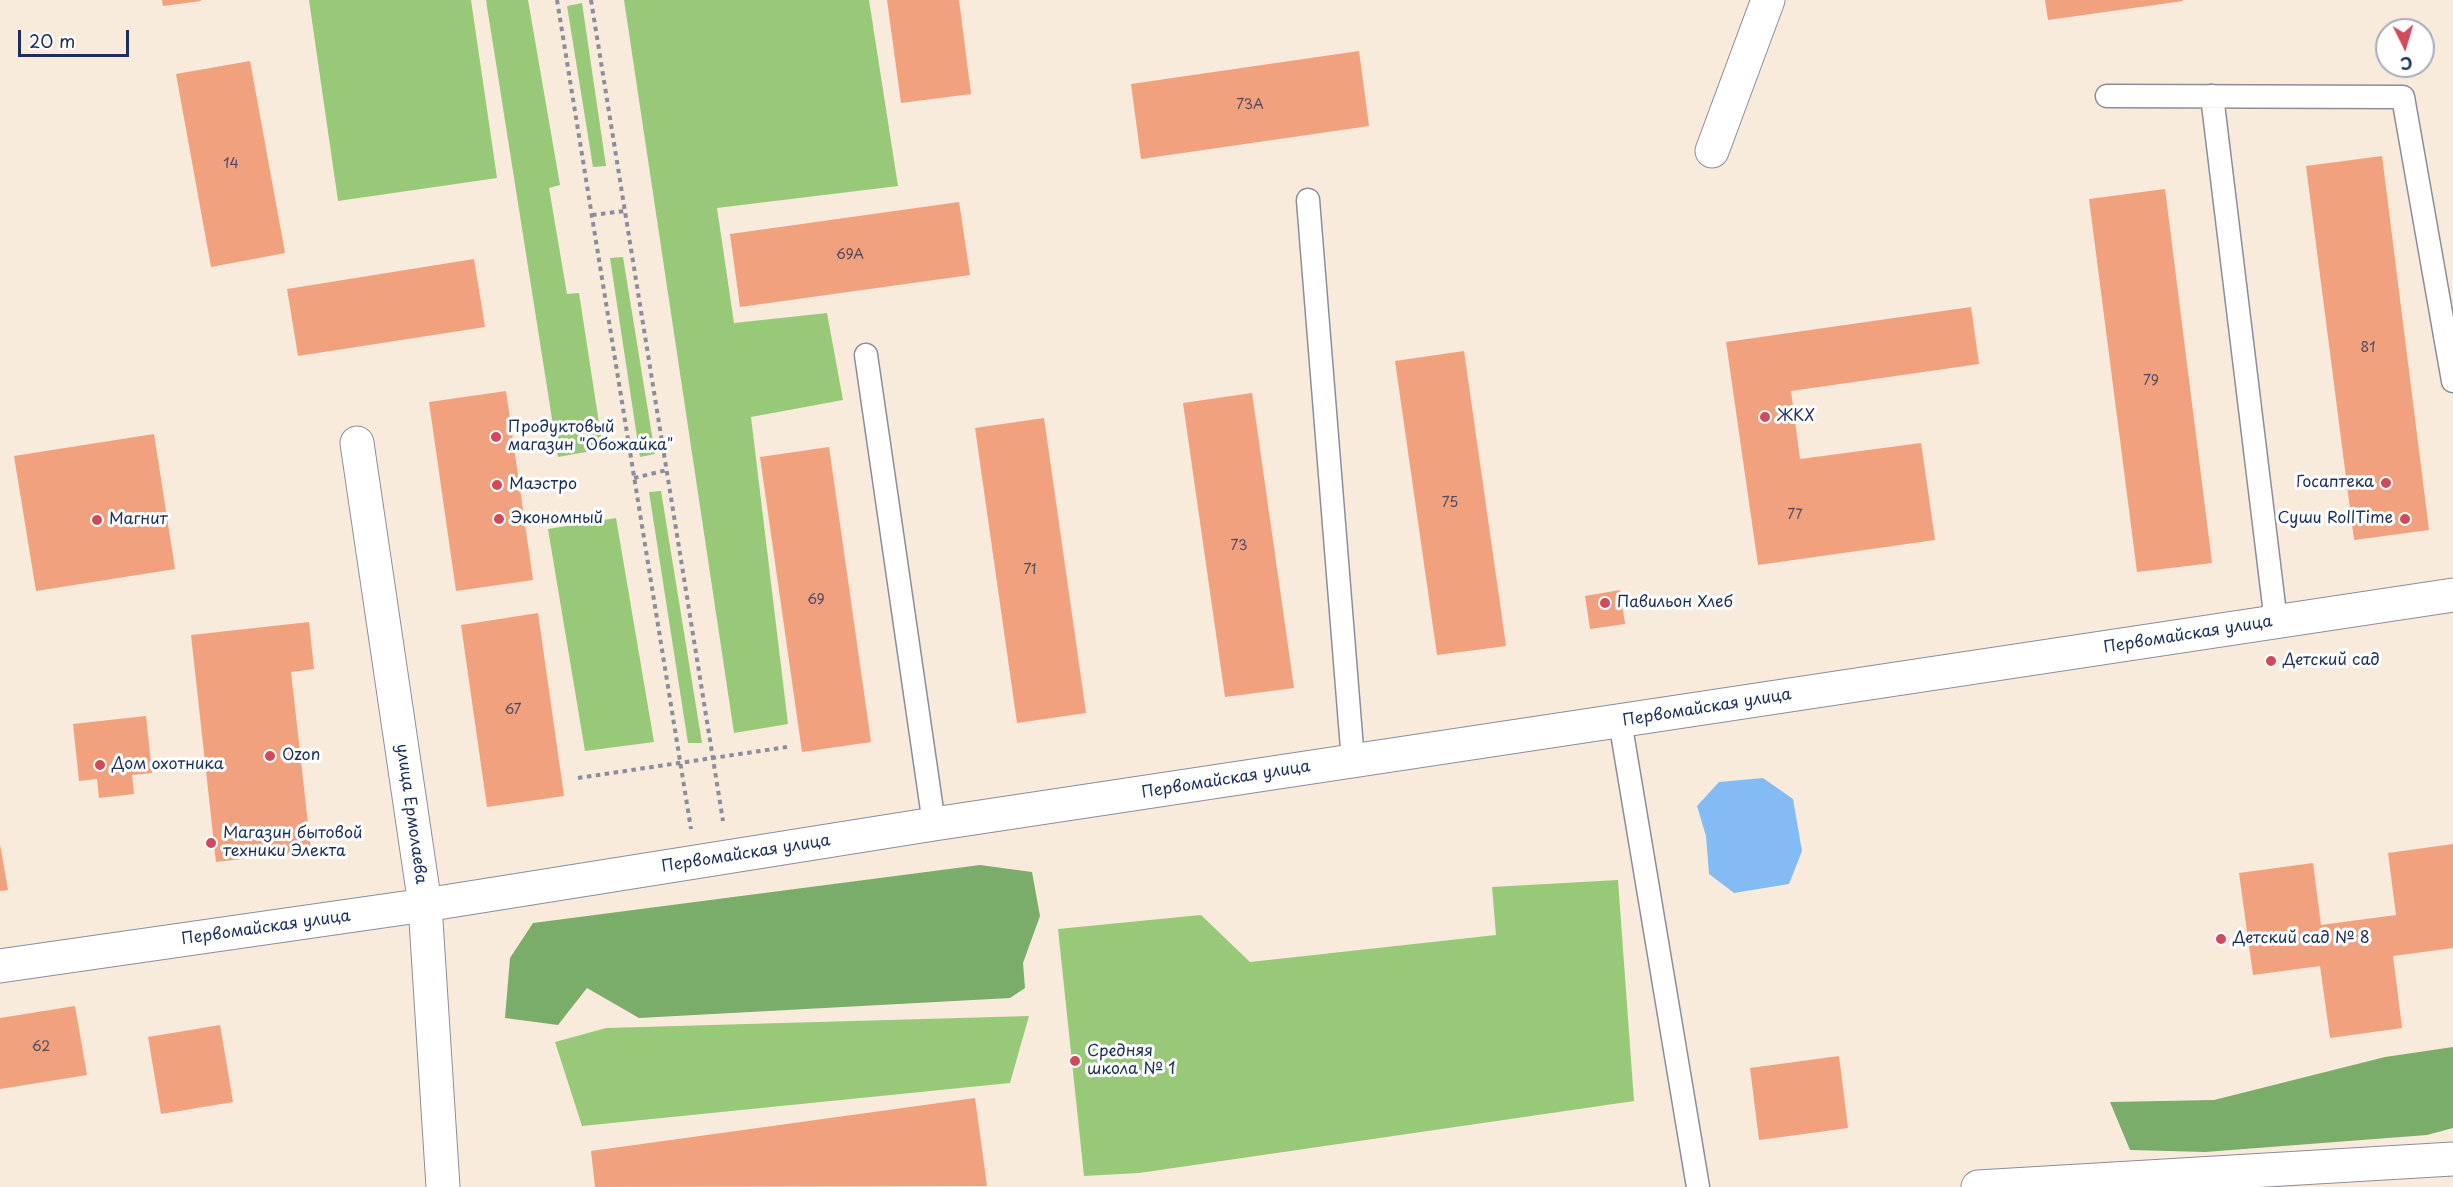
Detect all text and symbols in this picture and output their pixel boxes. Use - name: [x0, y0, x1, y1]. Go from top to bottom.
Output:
- scale bar: [21, 18, 132, 56]
- north arrow: [2375, 18, 2435, 78]
- text: 20 m: [29, 27, 75, 54]
- text: С: [2399, 51, 2413, 76]
- house number: 73А: [1236, 97, 1264, 113]
- house number: 14: [223, 156, 239, 172]
- house number: 69А: [836, 247, 864, 263]
- house number: 81: [2361, 340, 2375, 356]
- house number: 79: [2143, 373, 2159, 389]
- place label: ЖКХ: [1777, 407, 1815, 427]
- marker: ЖКХ: [1758, 410, 1772, 424]
- place label: Продуктовый магазин "Обожайка": [508, 418, 673, 456]
- marker: Продуктовый магазин "Обожайка": [489, 430, 503, 444]
- place label: Госаптека: [2296, 473, 2374, 493]
- place label: Маэстро: [509, 475, 577, 495]
- marker: Госаптека: [2379, 476, 2393, 490]
- marker: Маэстро: [490, 478, 504, 492]
- house number: 75: [1442, 495, 1458, 511]
- house number: 77: [1787, 507, 1803, 523]
- place label: Экономный: [511, 509, 603, 529]
- place label: Суши RollTime: [2278, 509, 2393, 529]
- place label: Магнит: [109, 510, 168, 530]
- marker: Экономный: [492, 512, 506, 526]
- marker: Суши RollTime: [2398, 512, 2412, 526]
- marker: Магнит: [90, 513, 104, 527]
- house number: 73: [1231, 538, 1247, 554]
- house number: 71: [1023, 562, 1037, 578]
- house number: 69: [807, 592, 825, 608]
- place label: Павильон Хлеб: [1617, 593, 1733, 613]
- marker: Павильон Хлеб: [1598, 596, 1612, 610]
- street label: Первомайская улица: [2102, 612, 2274, 658]
- place label: Детский сад: [2283, 651, 2380, 671]
- marker: Детский сад: [2264, 654, 2278, 668]
- street label: Первомайская улица: [1621, 685, 1793, 731]
- house number: 67: [504, 702, 522, 718]
- street label: улица Ермолаева: [392, 743, 430, 885]
- place label: Ozon: [282, 746, 320, 766]
- marker: Ozon: [263, 749, 277, 763]
- place label: Дом охотника: [112, 755, 224, 775]
- street label: Первомайская улица: [1140, 757, 1312, 803]
- marker: Дом охотника: [93, 758, 107, 772]
- place label: Магазин бытовой техники Электа: [223, 824, 362, 862]
- street label: Первомайская улица: [660, 831, 832, 877]
- marker: Магазин бытовой техники Электа: [204, 836, 218, 850]
- street label: Первомайская улица: [180, 907, 352, 949]
- place label: Детский сад № 8: [2233, 929, 2370, 949]
- marker: Детский сад № 8: [2214, 932, 2228, 946]
- house number: 62: [32, 1039, 50, 1055]
- place label: Средняя школа № 1: [1087, 1042, 1175, 1080]
- marker: Средняя школа № 1: [1068, 1054, 1082, 1068]

